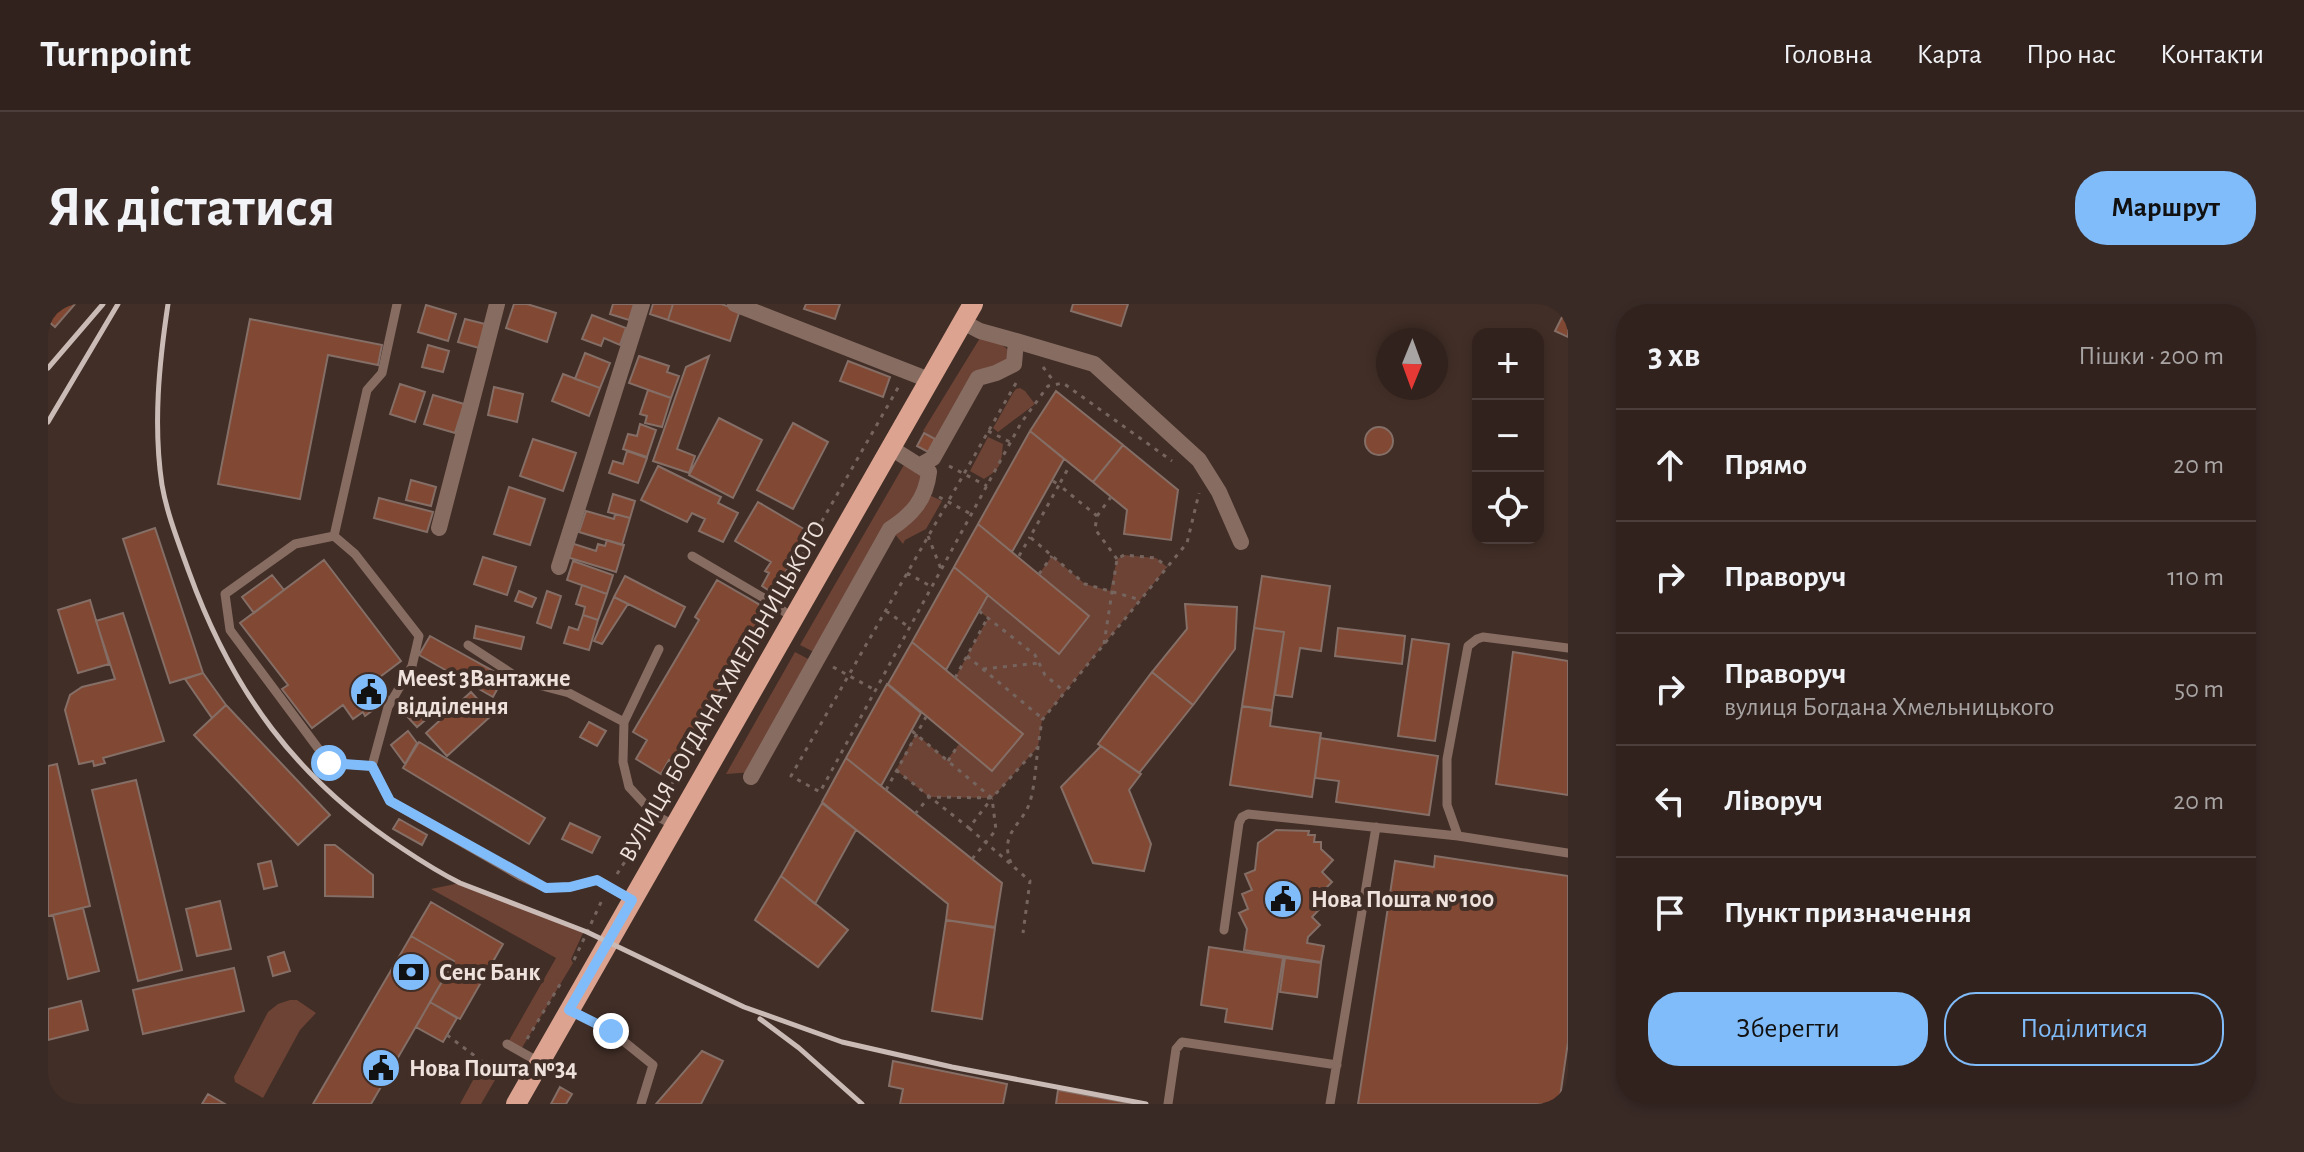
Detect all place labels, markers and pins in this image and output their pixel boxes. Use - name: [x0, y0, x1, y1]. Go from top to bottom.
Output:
- place label: Meest 3Вантажне відділення: [397, 667, 571, 719]
- public building icon: Meest 3Вантажне відділення: [348, 671, 390, 713]
- public building icon: Нова Пошта № 100: [1262, 878, 1304, 920]
- place label: Нова Пошта № 100: [1311, 888, 1494, 912]
- bank icon: Сенс Банк: [390, 951, 432, 993]
- place label: Сенс Банк: [439, 961, 540, 985]
- public building icon: Нова Пошта №34: [360, 1047, 402, 1089]
- place label: Нова Пошта №34: [409, 1057, 577, 1081]

